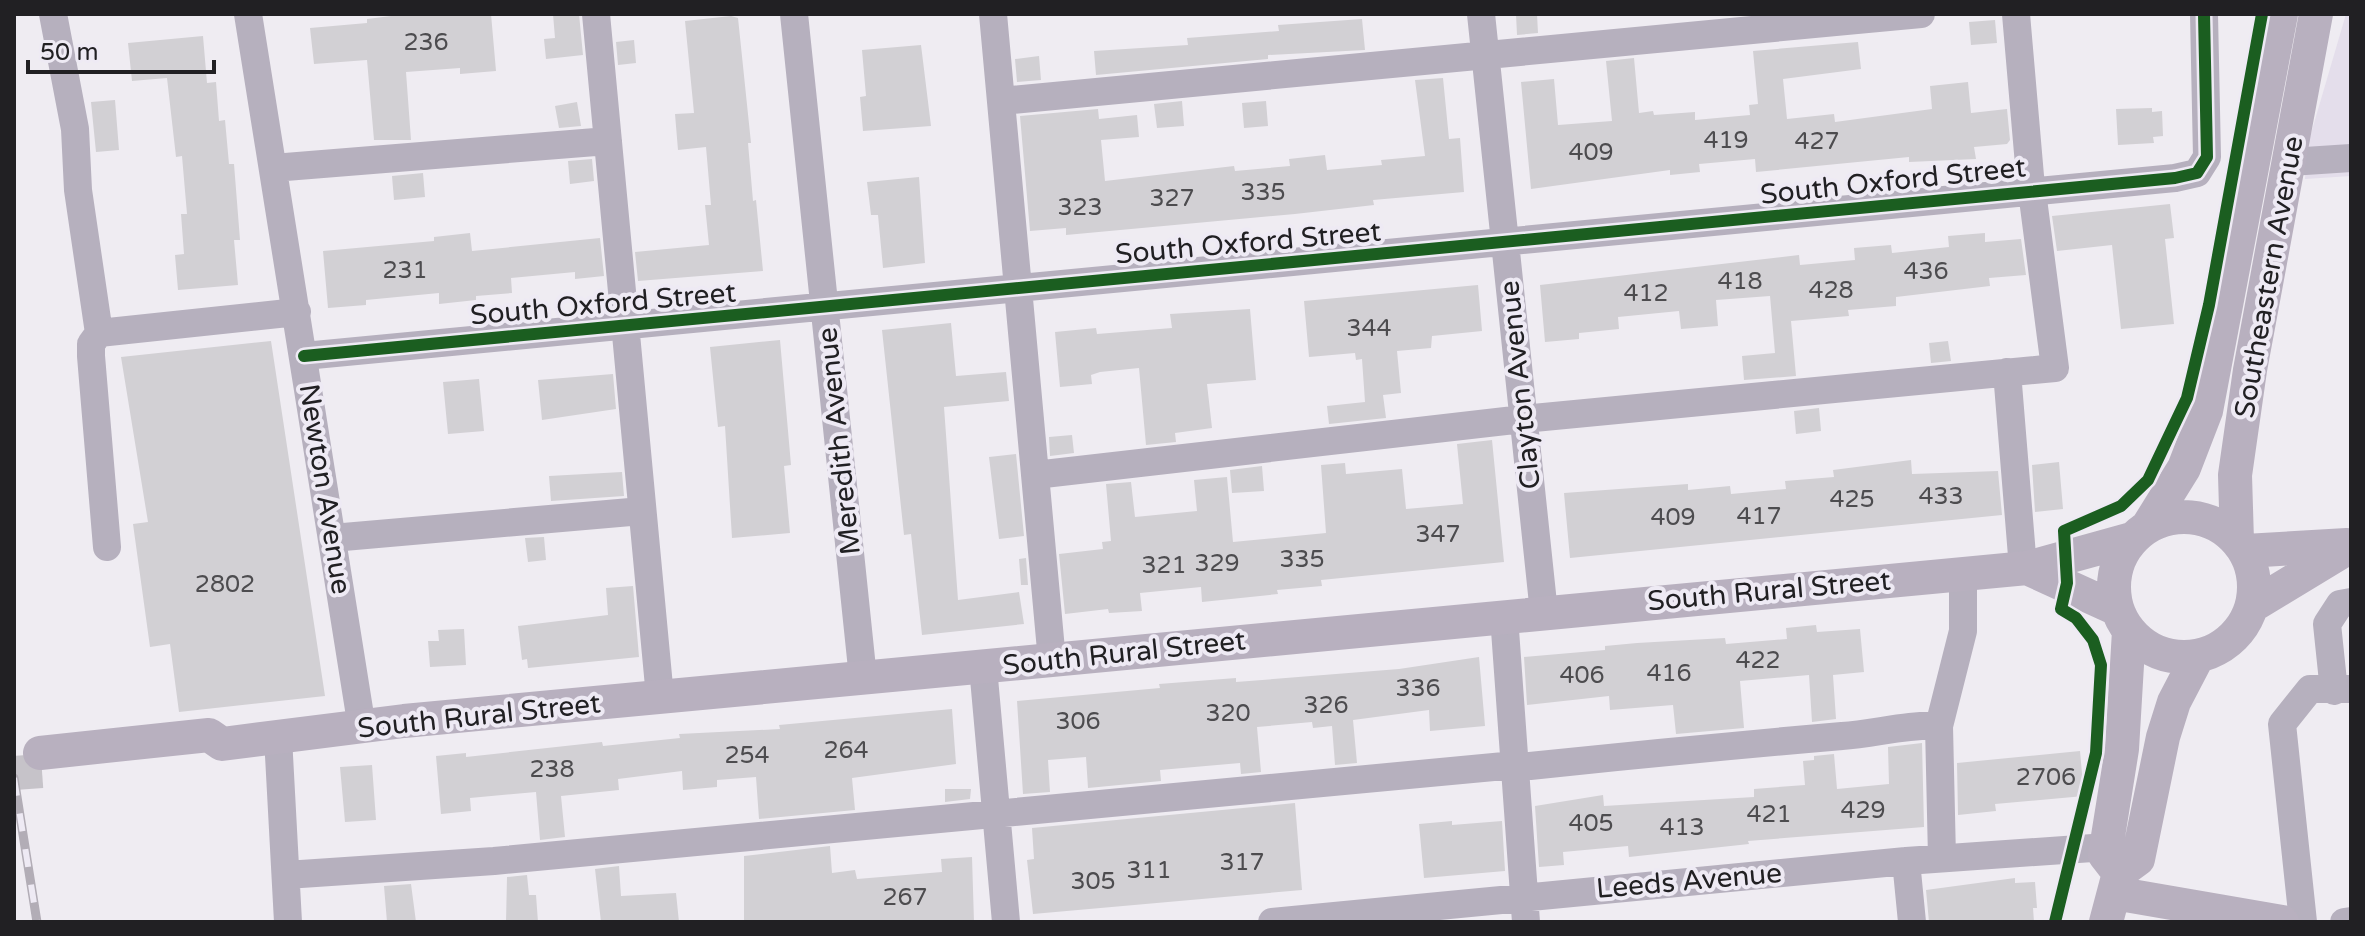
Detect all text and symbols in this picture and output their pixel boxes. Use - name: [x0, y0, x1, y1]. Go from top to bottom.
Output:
- scale bar: [28, 24, 214, 74]
- house number: 236: [403, 28, 449, 57]
- text: 50 m: [40, 38, 98, 67]
- house number: 419: [1703, 126, 1749, 155]
- house number: 427: [1794, 127, 1840, 156]
- street label: Southeastern Avenue: [2227, 133, 2311, 421]
- house number: 409: [1568, 138, 1614, 167]
- street label: South Oxford Street: [1759, 150, 2028, 212]
- house number: 335: [1240, 178, 1286, 207]
- house number: 327: [1149, 184, 1195, 213]
- house number: 323: [1057, 193, 1103, 222]
- street label: South Oxford Street: [1114, 214, 1383, 272]
- house number: 231: [382, 256, 428, 285]
- house number: 436: [1903, 257, 1949, 286]
- house number: 418: [1717, 267, 1763, 296]
- street label: South Oxford Street: [469, 275, 738, 333]
- house number: 428: [1808, 276, 1854, 305]
- street label: Clayton Avenue: [1492, 279, 1548, 491]
- house number: 412: [1623, 279, 1669, 308]
- house number: 344: [1346, 314, 1392, 343]
- street label: Meredith Avenue: [810, 326, 868, 556]
- street label: Newton Avenue: [292, 381, 358, 597]
- house number: 433: [1918, 482, 1964, 511]
- house number: 425: [1829, 485, 1875, 514]
- house number: 417: [1736, 502, 1782, 531]
- house number: 409: [1650, 503, 1696, 532]
- house number: 347: [1415, 520, 1461, 549]
- house number: 335: [1279, 545, 1325, 574]
- house number: 329: [1194, 549, 1240, 578]
- house number: 321: [1141, 551, 1187, 580]
- street label: South Rural Street: [1646, 563, 1892, 619]
- house number: 2802: [195, 570, 255, 599]
- street label: South Rural Street: [1001, 623, 1247, 683]
- house number: 422: [1735, 646, 1781, 675]
- house number: 416: [1646, 659, 1692, 688]
- house number: 406: [1559, 661, 1605, 690]
- house number: 336: [1395, 674, 1441, 703]
- street label: South Rural Street: [356, 686, 602, 746]
- house number: 326: [1303, 691, 1349, 720]
- house number: 320: [1205, 699, 1251, 728]
- house number: 306: [1055, 707, 1101, 736]
- house number: 264: [823, 736, 869, 765]
- house number: 254: [724, 741, 770, 770]
- house number: 238: [529, 755, 575, 784]
- house number: 2706: [2016, 763, 2076, 792]
- house number: 429: [1840, 796, 1886, 825]
- house number: 421: [1746, 800, 1792, 829]
- house number: 405: [1568, 809, 1614, 838]
- house number: 413: [1659, 813, 1705, 842]
- house number: 317: [1219, 848, 1265, 877]
- house number: 311: [1126, 856, 1172, 885]
- street label: Leeds Avenue: [1595, 856, 1783, 906]
- house number: 305: [1070, 867, 1116, 896]
- house number: 267: [882, 883, 928, 912]

